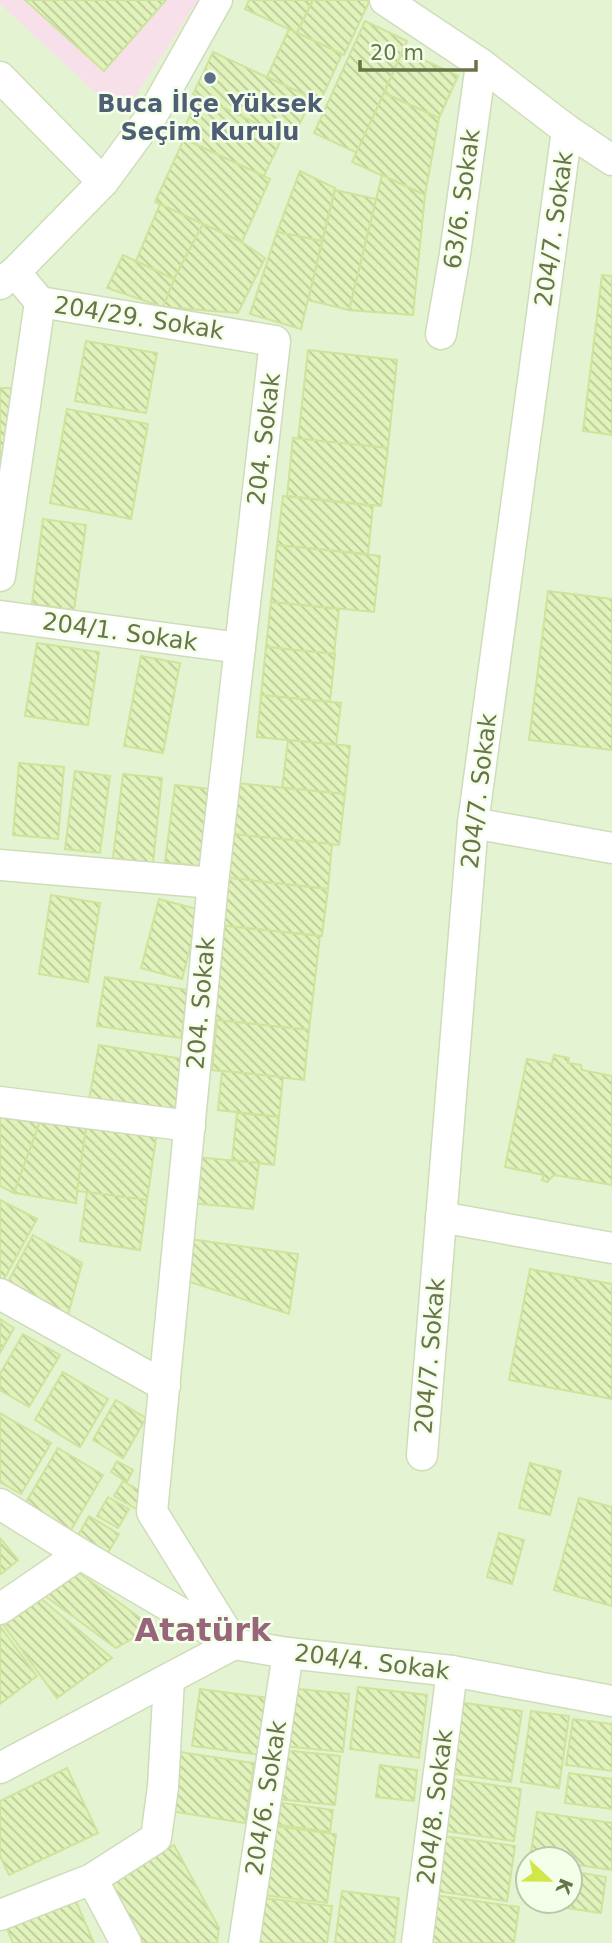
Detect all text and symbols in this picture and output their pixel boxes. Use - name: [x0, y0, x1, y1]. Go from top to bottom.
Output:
- scale bar: [360, 28, 476, 72]
- text: 20 m: [370, 41, 424, 65]
- marker: Buca İlçe Yüksek Seçim Kurulu: [202, 70, 218, 86]
- place label: Buca İlçe Yüksek Seçim Kurulu: [97, 89, 324, 146]
- street label: 63/6. Sokak: [438, 127, 486, 271]
- street label: 204/7. Sokak: [529, 150, 579, 308]
- street label: 204/29. Sokak: [52, 291, 226, 345]
- street label: 204. Sokak: [242, 371, 286, 507]
- street label: 204/1. Sokak: [41, 607, 199, 657]
- street label: 204/7. Sokak: [456, 712, 502, 870]
- street label: 204. Sokak: [181, 935, 221, 1071]
- street label: 204/7. Sokak: [409, 1277, 451, 1435]
- district label: Atatürk: [135, 1611, 272, 1649]
- street label: 204/4. Sokak: [293, 1639, 451, 1685]
- street label: 204/6. Sokak: [240, 1718, 292, 1877]
- street label: 204/8. Sokak: [412, 1728, 458, 1886]
- north arrow: [514, 1845, 584, 1915]
- text: K: [551, 1875, 578, 1898]

